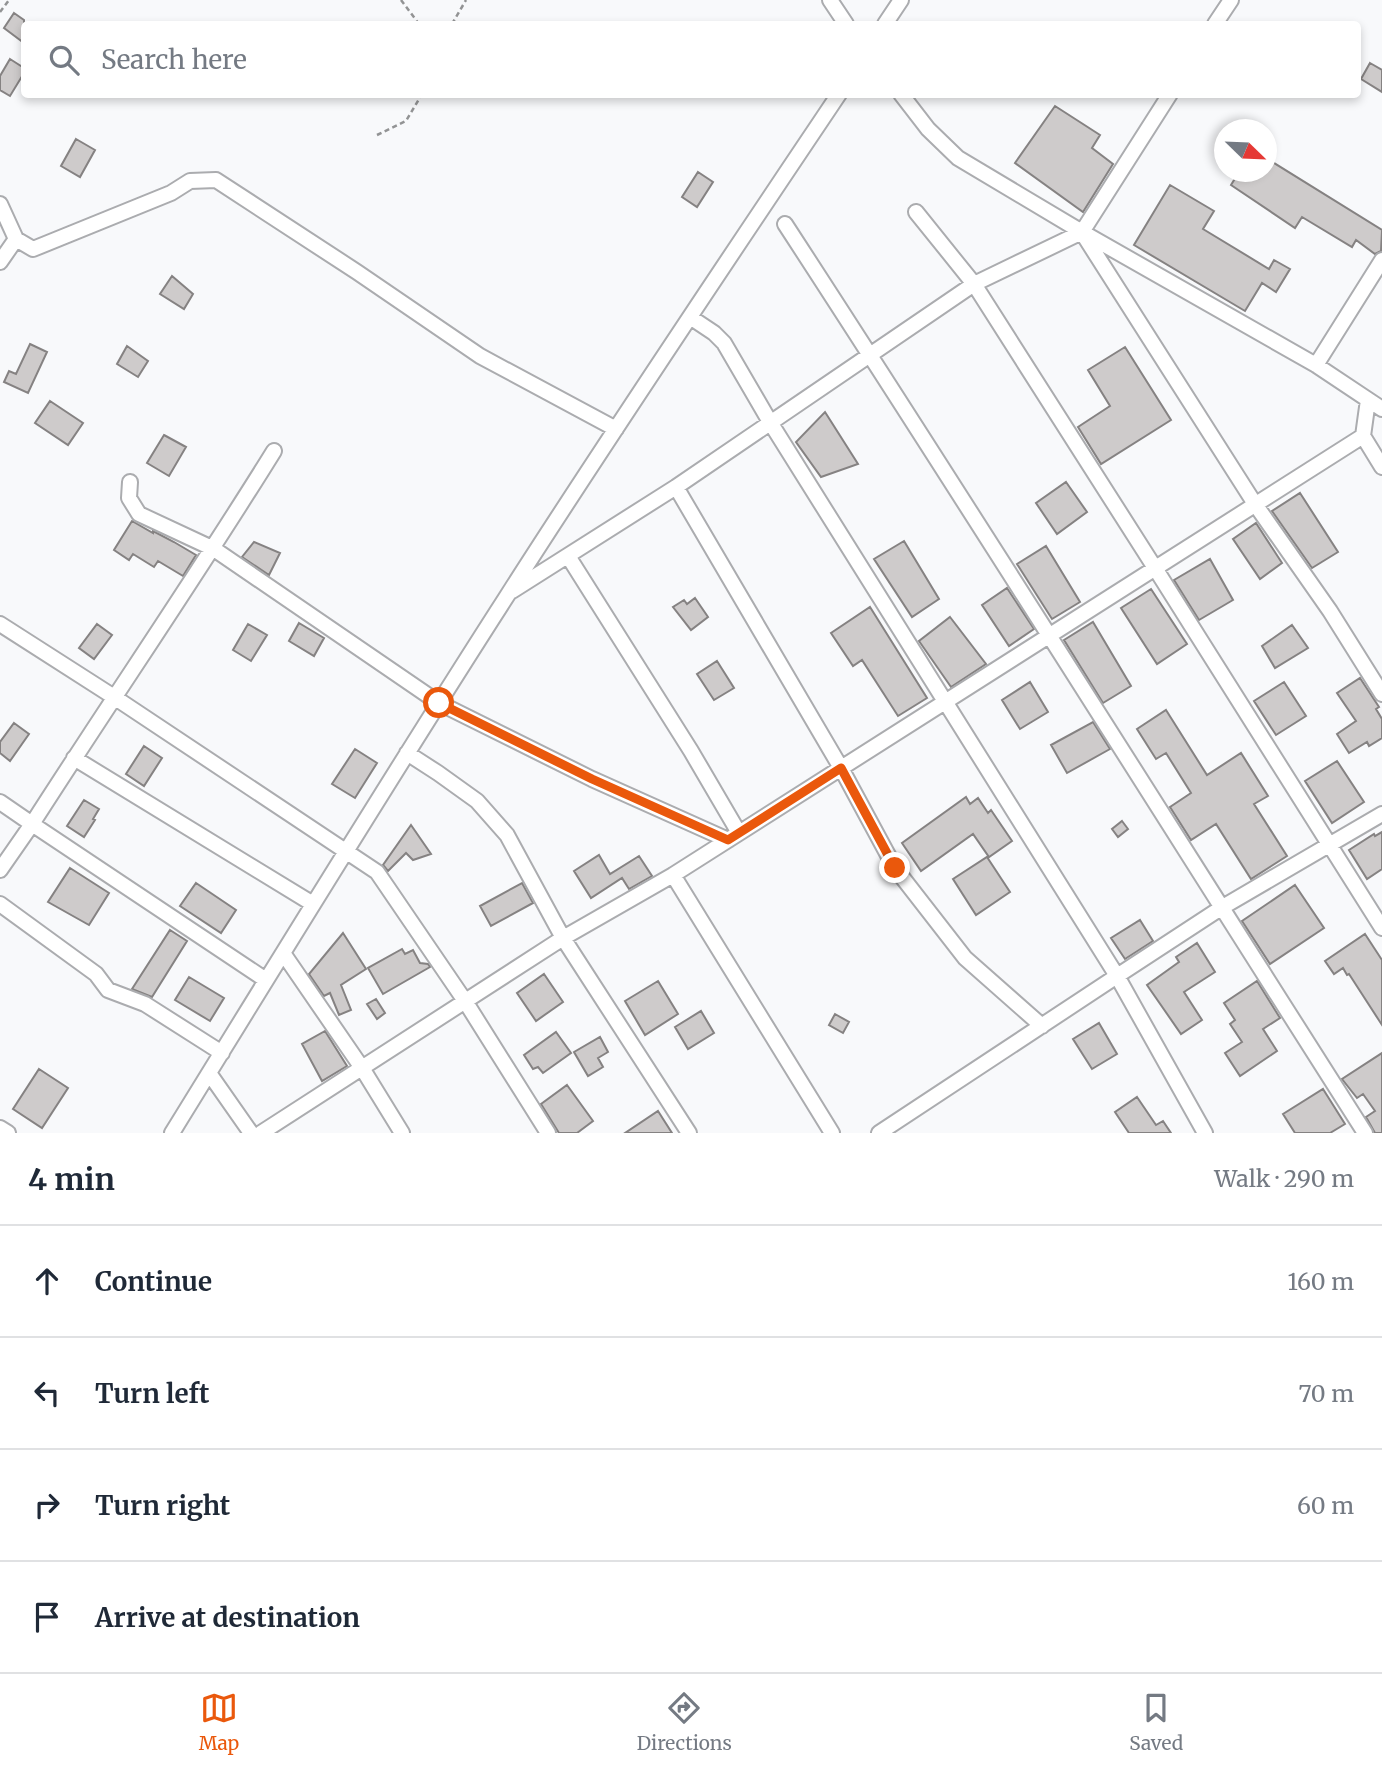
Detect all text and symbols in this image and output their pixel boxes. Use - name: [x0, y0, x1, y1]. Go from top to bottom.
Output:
- search box: [21, 21, 1361, 98]
- icon: search: [45, 41, 83, 79]
- text: Search here: [101, 43, 247, 76]
- north arrow: [1214, 119, 1277, 182]
- route start: [423, 687, 454, 718]
- route end: [879, 852, 910, 883]
- text: 4 min: [28, 1160, 115, 1198]
- text: Walk · 290 m: [1214, 1164, 1354, 1193]
- icon: ahead: [28, 1262, 66, 1300]
- text: Continue: [95, 1265, 212, 1298]
- text: 160 m: [1288, 1267, 1354, 1296]
- icon: left: [28, 1374, 66, 1412]
- text: Turn left: [95, 1377, 209, 1410]
- text: 70 m: [1298, 1379, 1354, 1408]
- icon: right: [28, 1486, 66, 1524]
- text: Turn right: [95, 1489, 230, 1522]
- text: 60 m: [1297, 1491, 1354, 1520]
- icon: arrive: [28, 1598, 66, 1636]
- text: Arrive at destination: [95, 1601, 360, 1634]
- tab: Map: [199, 1689, 239, 1755]
- tab: Directions: [637, 1689, 732, 1755]
- tab: Saved: [1129, 1689, 1183, 1755]

